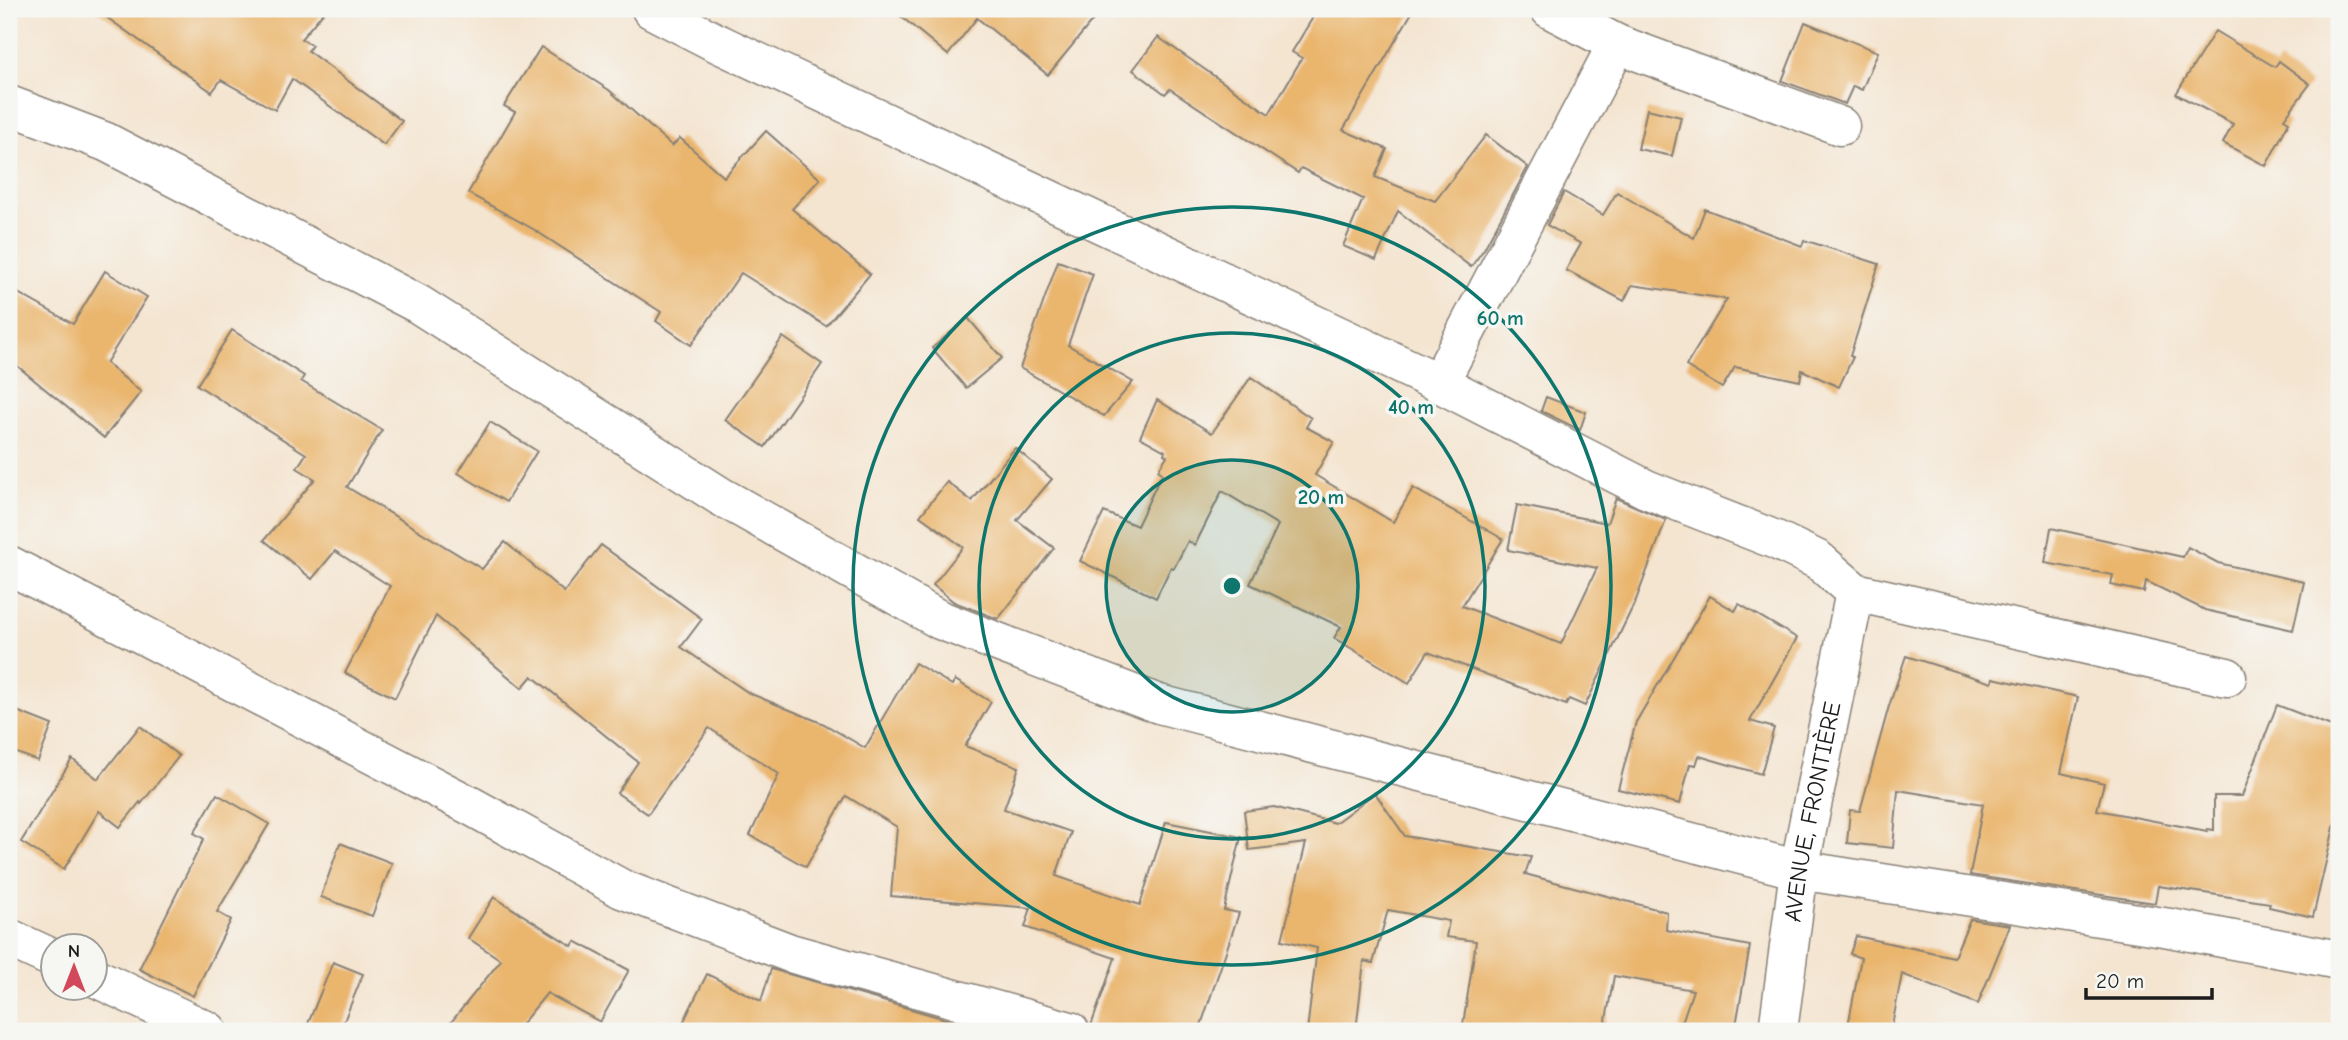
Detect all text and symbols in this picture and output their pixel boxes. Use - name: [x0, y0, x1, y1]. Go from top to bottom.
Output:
- text: 60 m: [1476, 306, 1524, 330]
- text: 40 m: [1388, 395, 1434, 419]
- text: 20 m: [1298, 485, 1344, 509]
- centre of rings: [1220, 574, 1244, 598]
- street label: AVENUE, FRONTIÈRE: [1778, 699, 1847, 924]
- north arrow: [38, 932, 108, 1002]
- text: N: [68, 940, 80, 962]
- scale bar: [2086, 956, 2212, 1000]
- text: 20 m: [2096, 969, 2144, 993]

